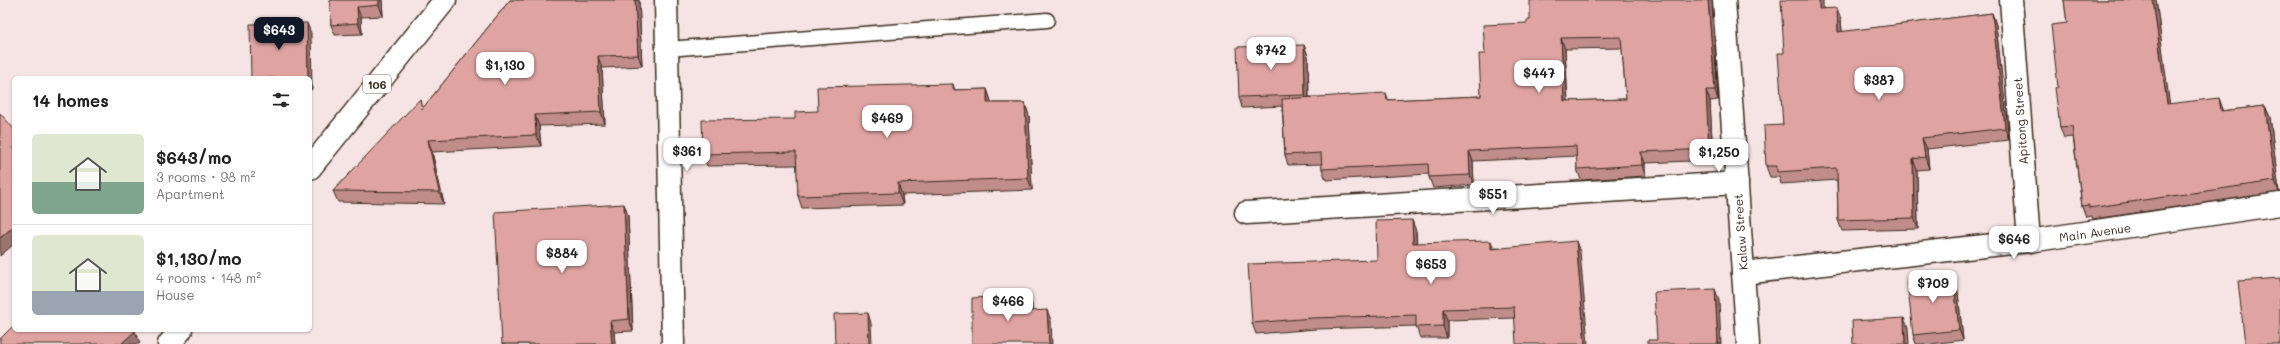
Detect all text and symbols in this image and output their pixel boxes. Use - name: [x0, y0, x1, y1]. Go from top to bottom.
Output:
- pin: $643: [255, 17, 303, 51]
- text: $643: [263, 21, 295, 38]
- pin: $742: [1247, 37, 1295, 71]
- text: $742: [1256, 41, 1286, 58]
- pin: $1,130: [472, 52, 538, 86]
- text: $1,130: [485, 56, 525, 73]
- pin: $447: [1515, 60, 1563, 94]
- text: $447: [1523, 64, 1555, 81]
- pin: $387: [1855, 67, 1903, 101]
- text: $387: [1863, 71, 1895, 88]
- road number: 106: [363, 75, 391, 93]
- street label: Apitong Street: [2009, 77, 2031, 165]
- text: 14 homes: [32, 89, 109, 111]
- icon: filters: [270, 89, 292, 111]
- pin: $469: [863, 105, 911, 139]
- text: $469: [871, 109, 903, 126]
- pin: $361: [663, 138, 711, 172]
- pin: $1,250: [1686, 139, 1752, 173]
- text: $361: [672, 142, 702, 159]
- text: $1,250: [1698, 143, 1740, 160]
- text: $643/mo: [156, 146, 232, 168]
- icon: home: [64, 150, 112, 198]
- text: 3 rooms · 98 m²: [156, 168, 255, 185]
- pin: $551: [1469, 181, 1517, 215]
- text: Apartment: [156, 185, 225, 202]
- text: $551: [1479, 185, 1507, 202]
- street label: Kalaw Street: [1729, 193, 1751, 271]
- street label: Main Avenue: [2058, 219, 2132, 245]
- pin: $646: [1990, 226, 2038, 260]
- text: $646: [1998, 230, 2030, 247]
- pin: $884: [538, 240, 586, 274]
- text: $884: [546, 244, 578, 261]
- text: $1,130/mo: [156, 247, 242, 269]
- icon: home: [64, 251, 112, 299]
- pin: $653: [1407, 251, 1455, 285]
- text: $653: [1415, 255, 1447, 272]
- text: 4 rooms · 148 m²: [156, 269, 261, 286]
- pin: $709: [1909, 270, 1957, 304]
- text: $709: [1917, 274, 1949, 291]
- text: House: [156, 286, 194, 303]
- pin: $466: [984, 288, 1032, 322]
- text: $466: [992, 292, 1024, 309]

